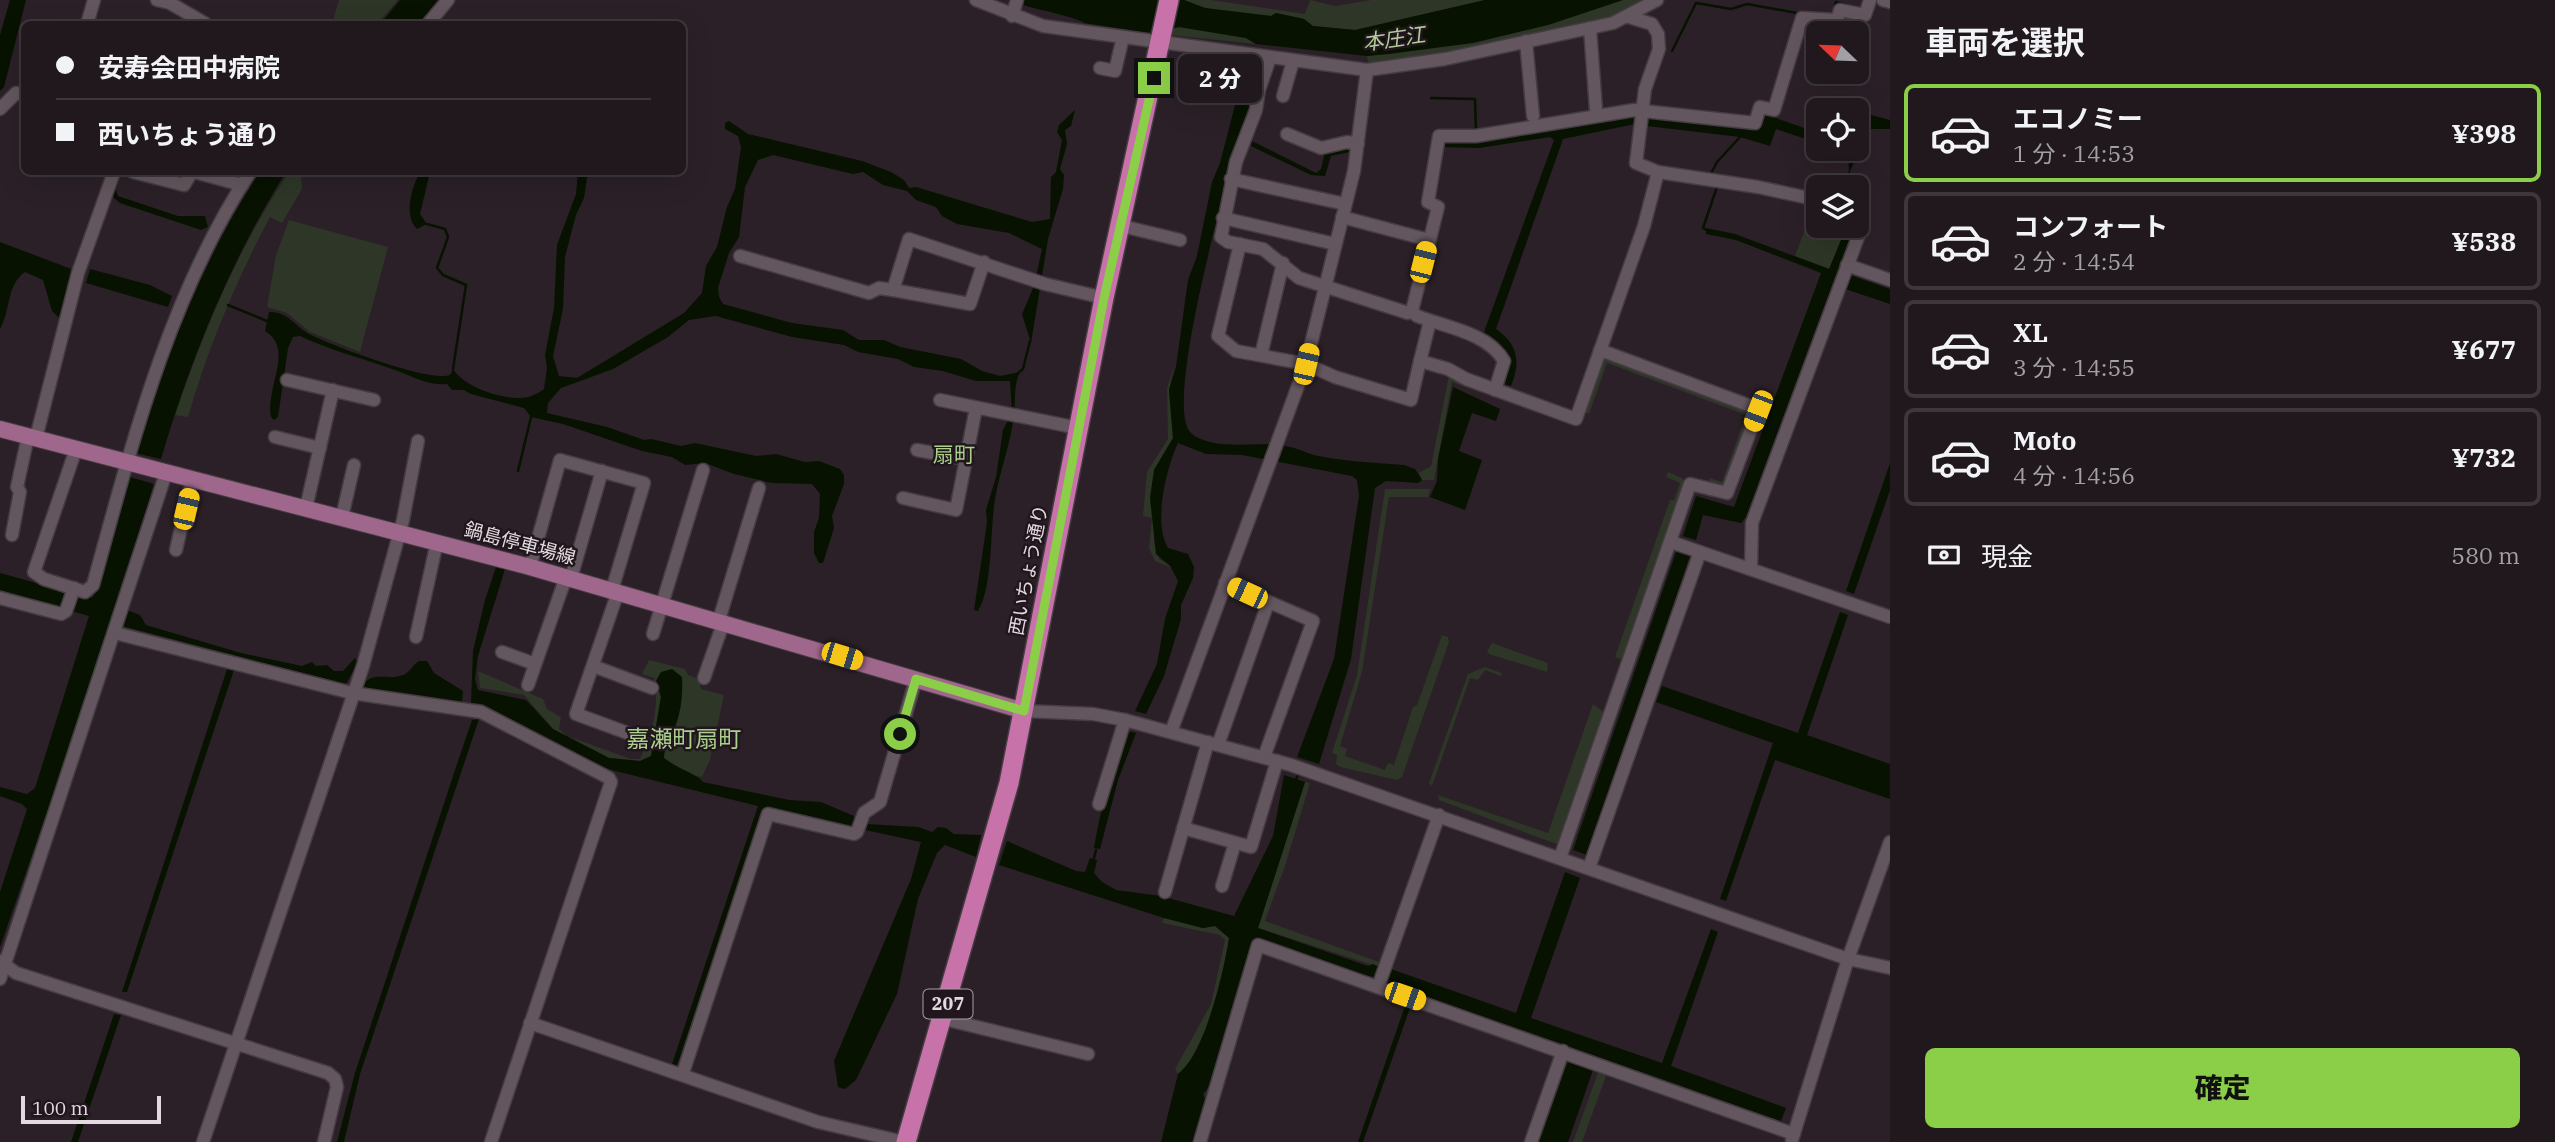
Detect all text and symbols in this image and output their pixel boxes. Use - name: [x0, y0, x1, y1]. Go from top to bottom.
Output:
- water label: 本庄江: [1361, 19, 1429, 56]
- north arrow: [1806, 21, 1869, 84]
- map controls: [1806, 21, 1869, 238]
- text: 車両を選択: [1925, 21, 2085, 63]
- text: 安寿会田中病院: [98, 50, 280, 84]
- callout: 2 分: [1178, 54, 1262, 102]
- route end: [1138, 62, 1170, 94]
- text: 2 分: [1199, 63, 1241, 93]
- button: locate: [1806, 98, 1869, 161]
- text: エコノミー: [2013, 101, 2143, 135]
- icon: car: [1929, 102, 1992, 165]
- text: ¥398: [2451, 116, 2516, 150]
- text: 西いちょう通り: [98, 117, 280, 151]
- text: 1 分 · 14:53: [2013, 138, 2135, 168]
- button: layers: [1806, 175, 1869, 238]
- text: コンフォート: [2013, 209, 2168, 243]
- icon: car: [1929, 210, 1992, 273]
- text: ¥538: [2451, 224, 2516, 258]
- car: [1408, 239, 1439, 285]
- text: 2 分 · 14:54: [2013, 246, 2135, 276]
- text: XL: [2013, 315, 2048, 349]
- icon: car: [1929, 318, 1992, 381]
- text: ¥677: [2451, 332, 2516, 366]
- car: [1292, 341, 1321, 387]
- text: 3 分 · 14:55: [2013, 352, 2135, 382]
- car: [1741, 388, 1776, 434]
- text: Moto: [2013, 423, 2076, 457]
- icon: car: [1929, 426, 1992, 489]
- district label: 扇町: [933, 440, 975, 468]
- text: ¥732: [2451, 440, 2516, 474]
- text: 4 分 · 14:56: [2013, 460, 2135, 490]
- car: [172, 486, 201, 532]
- street label: 西いちょう通り: [1004, 502, 1052, 638]
- street label: 鍋島停車場線: [462, 517, 578, 569]
- icon: cash: [1925, 536, 1963, 574]
- text: 現金: [1981, 539, 2033, 573]
- text: 580 m: [2451, 540, 2520, 570]
- car: [1224, 575, 1271, 611]
- car: [819, 640, 866, 672]
- route start: [884, 718, 916, 750]
- district label: 嘉瀬町扇町: [627, 723, 742, 753]
- car: [1382, 979, 1429, 1013]
- road number: 207: [923, 989, 972, 1018]
- button: 確定: [1925, 1048, 2520, 1128]
- scale bar: [21, 1093, 161, 1125]
- text: 100 m: [32, 1096, 89, 1120]

